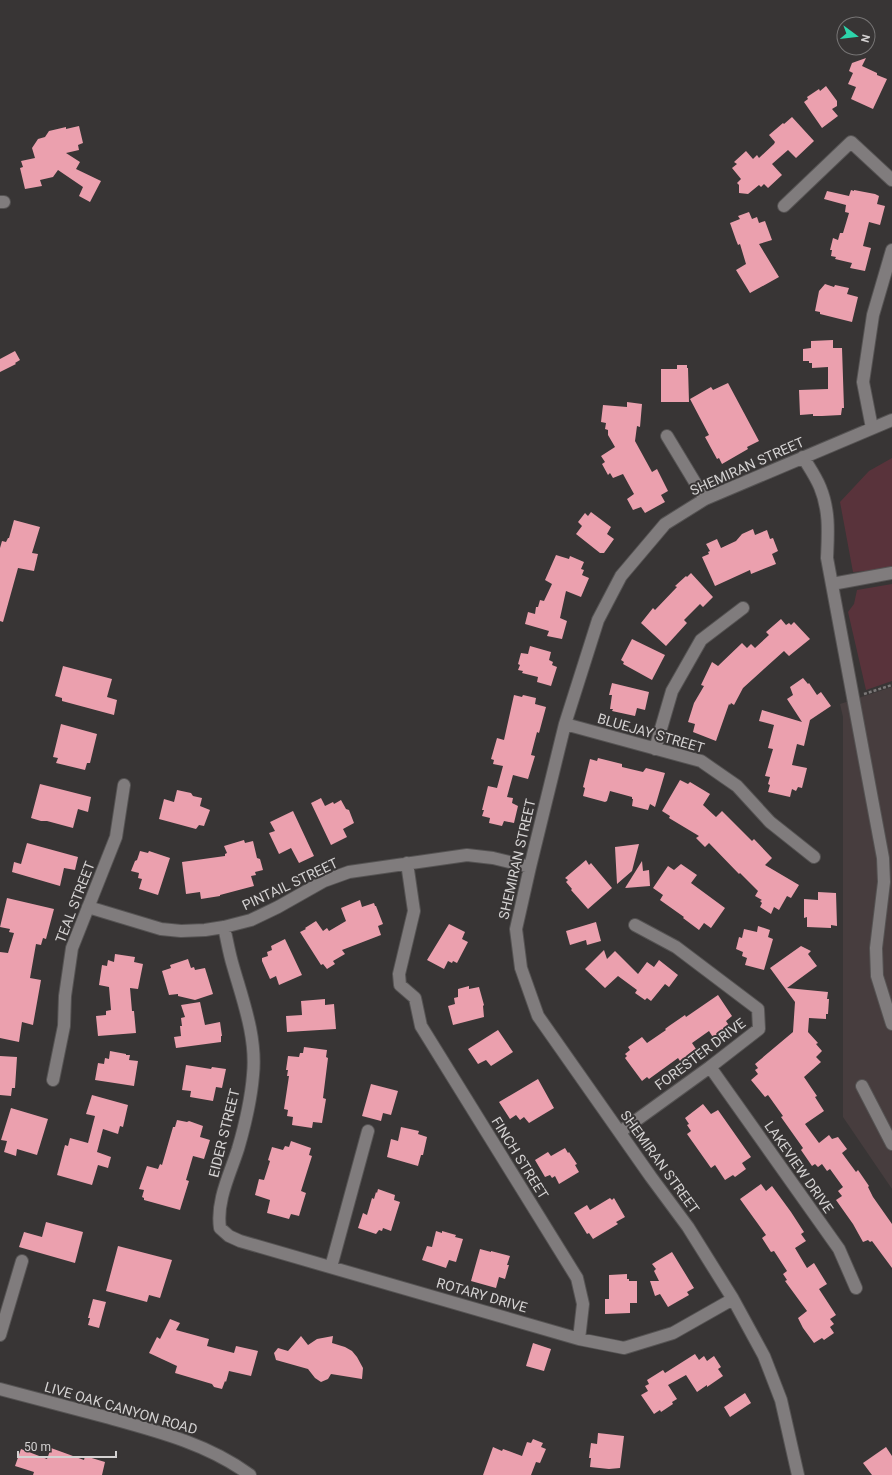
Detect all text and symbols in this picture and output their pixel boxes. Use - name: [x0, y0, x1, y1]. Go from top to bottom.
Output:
- north arrow: [836, 16, 876, 56]
- text: N: [858, 33, 872, 44]
- street label: SHEMIRAN STREET: [687, 433, 807, 498]
- street label: BLUEJAY STREET: [596, 710, 707, 756]
- street label: SHEMIRAN STREET: [495, 797, 539, 921]
- street label: PINTAIL STREET: [240, 855, 341, 913]
- street label: TEAL STREET: [52, 858, 98, 945]
- street label: FORESTER DRIVE: [652, 1015, 748, 1093]
- street label: EIDER STREET: [205, 1086, 243, 1179]
- street label: SHEMIRAN STREET: [617, 1107, 703, 1217]
- street label: FINCH STREET: [488, 1114, 552, 1203]
- street label: LAKEVIEW DRIVE: [761, 1118, 837, 1216]
- street label: ROTARY DRIVE: [435, 1274, 529, 1316]
- street label: LIVE OAK CANYON ROAD: [43, 1378, 199, 1438]
- scale bar: [18, 1433, 116, 1459]
- text: 50 m: [24, 1440, 51, 1454]

